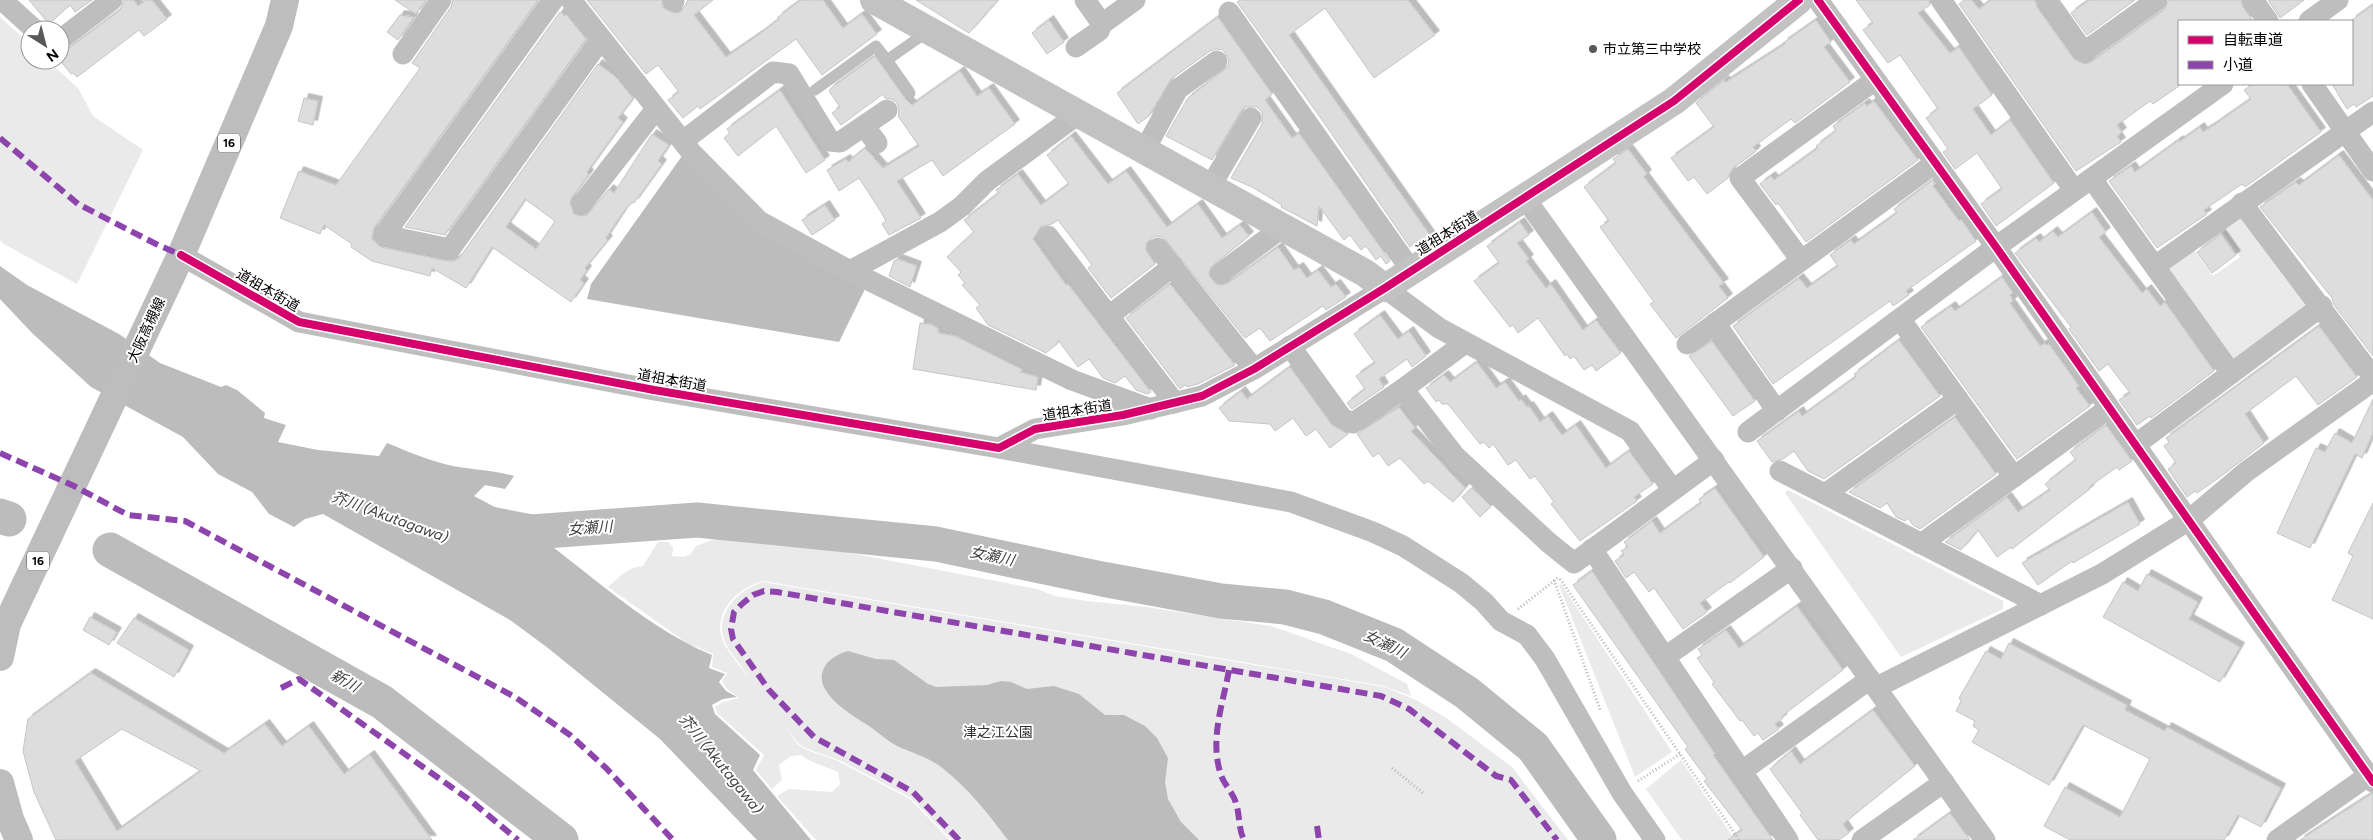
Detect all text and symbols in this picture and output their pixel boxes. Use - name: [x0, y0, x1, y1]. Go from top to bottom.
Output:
- north arrow: [20, 20, 70, 70]
- legend: [2178, 20, 2353, 85]
- text: 自転車道: [2223, 31, 2283, 49]
- place label: 市立第三中学校: [1603, 41, 1701, 58]
- marker: 市立第三中学校: [1587, 43, 1599, 55]
- text: N: [43, 45, 62, 65]
- text: 小道: [2223, 56, 2253, 74]
- road number: 16: [218, 134, 240, 152]
- street label: 道祖本街道: [1413, 208, 1481, 259]
- street label: 道祖本街道: [233, 266, 302, 315]
- street label: 大阪高槻線: [124, 295, 169, 366]
- street label: 道祖本街道: [636, 366, 708, 395]
- street label: 道祖本街道: [1041, 397, 1113, 424]
- water label: 芥川 (Akutagawa): [329, 488, 451, 546]
- water label: 女瀬川: [567, 517, 615, 539]
- water label: 女瀬川: [968, 543, 1018, 570]
- road number: 16: [27, 552, 49, 570]
- water label: 女瀬川: [1361, 626, 1411, 663]
- water label: 新川: [328, 666, 364, 697]
- water label: 芥川 (Akutagawa): [675, 711, 767, 817]
- park label: 津之江公園: [963, 724, 1033, 741]

